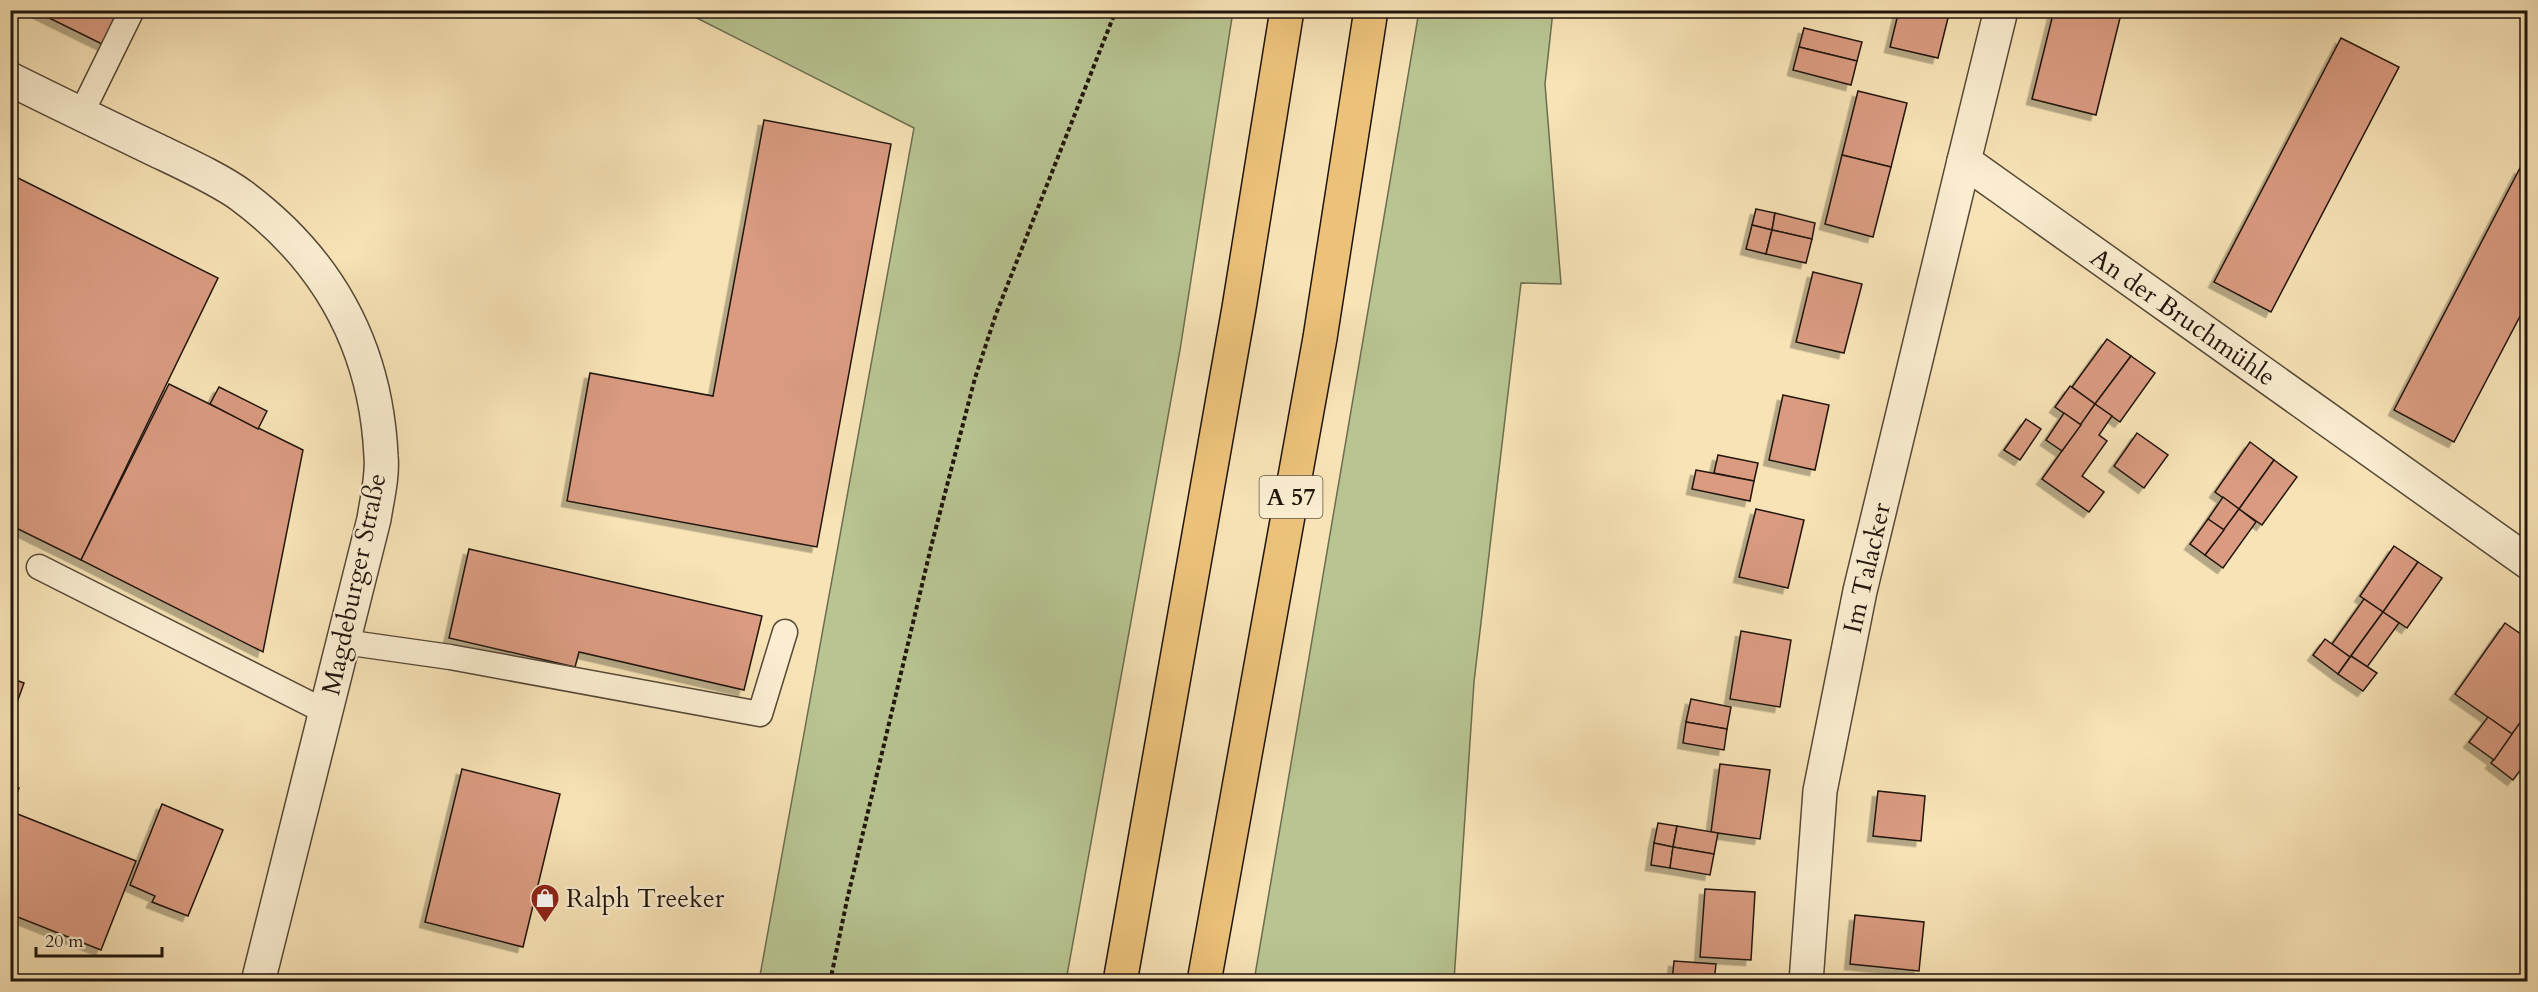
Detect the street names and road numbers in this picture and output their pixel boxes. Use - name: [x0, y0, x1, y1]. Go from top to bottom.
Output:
- street label: An der Bruchmühle: [2083, 240, 2283, 394]
- street label: Magdeburger Straße: [313, 470, 395, 698]
- road number: A 57: [1260, 476, 1322, 518]
- street label: Im Talacker: [1835, 499, 1899, 637]

